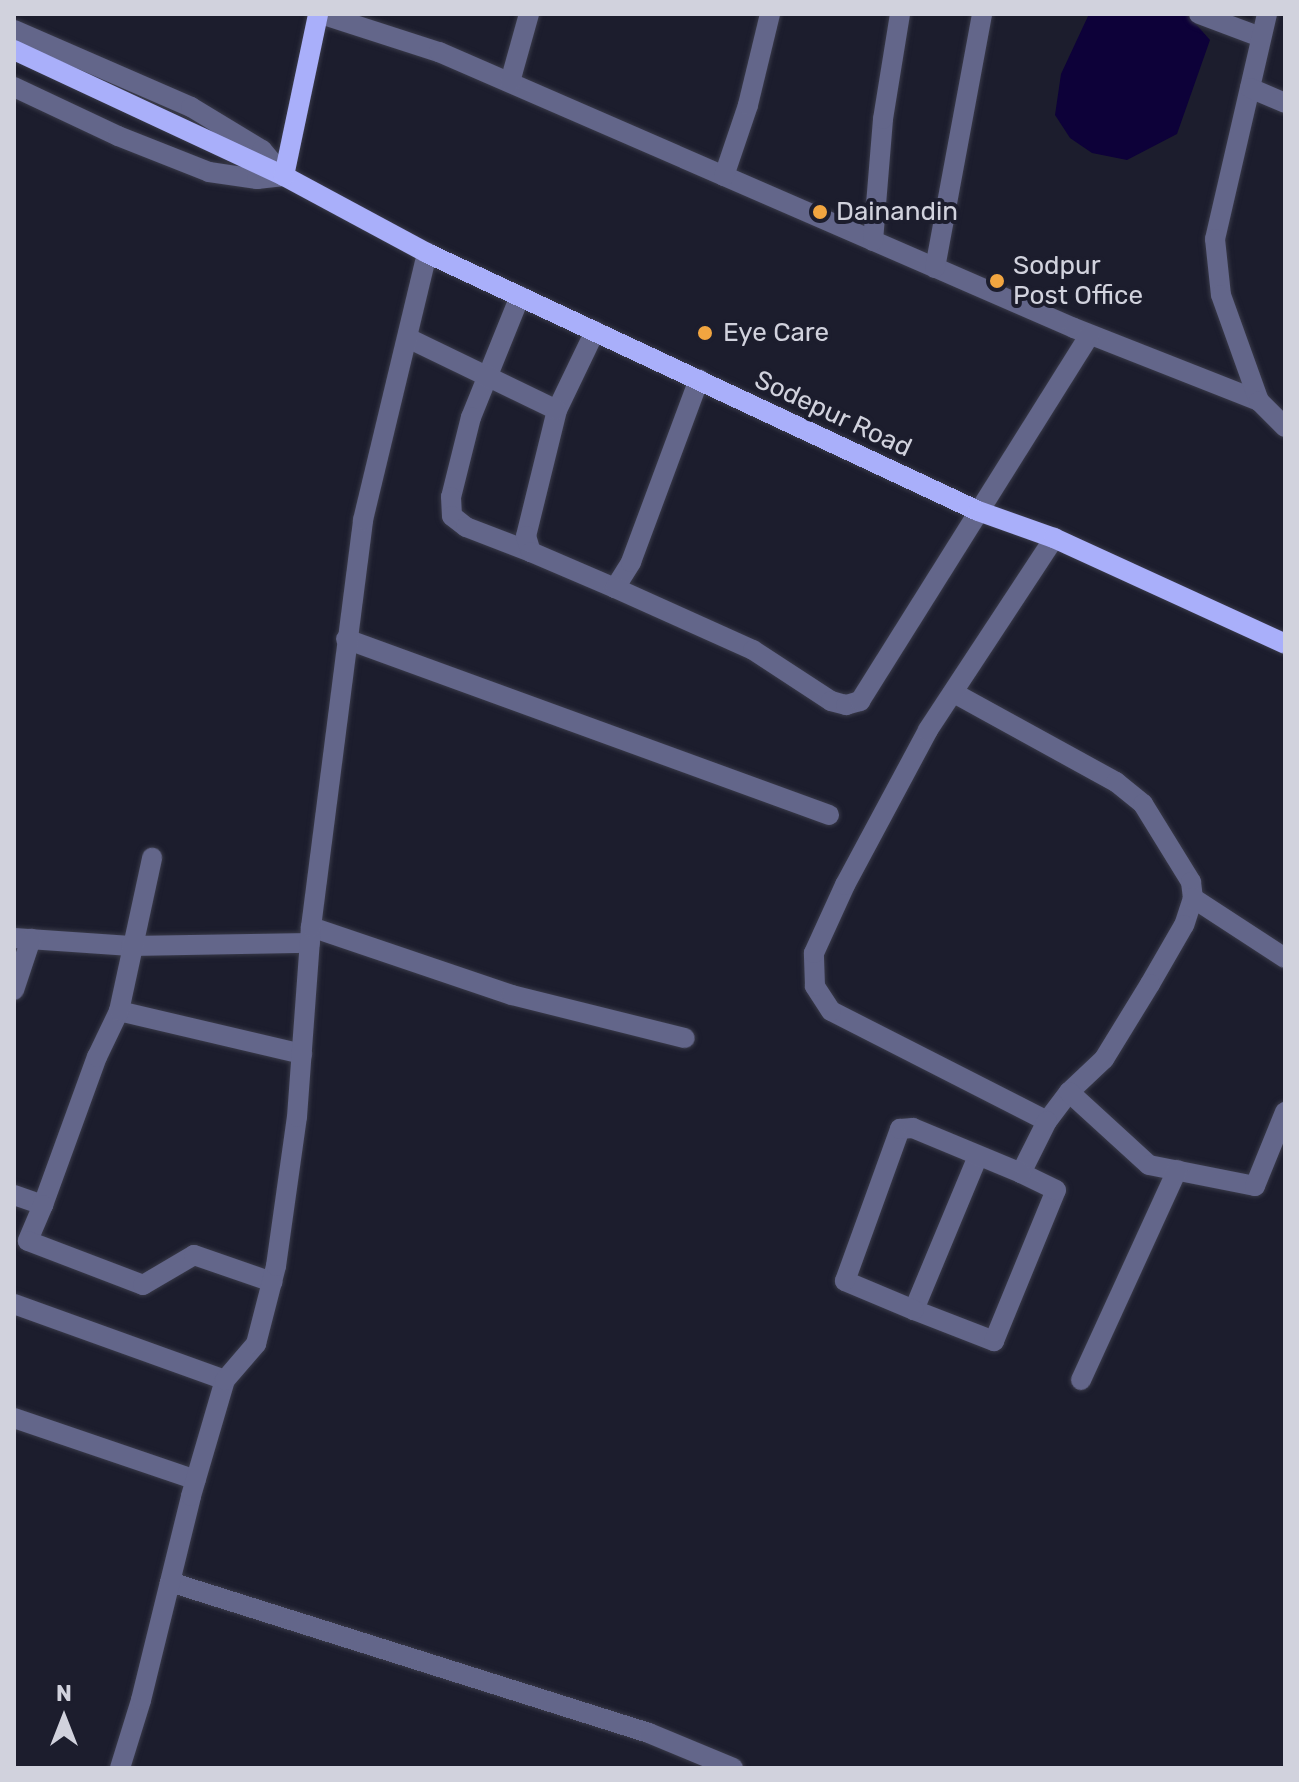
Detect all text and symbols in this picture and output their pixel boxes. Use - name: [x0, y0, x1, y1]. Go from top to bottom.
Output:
- place label: Dainandin: [836, 196, 958, 228]
- marker: Dainandin: [811, 203, 829, 221]
- place label: Sodpur Post Office: [1013, 250, 1143, 312]
- marker: Sodpur Post Office: [988, 272, 1006, 290]
- place label: Eye Care: [723, 317, 829, 349]
- marker: Eye Care: [694, 322, 716, 344]
- street label: Sodepur Road: [749, 364, 917, 464]
- north arrow: [24, 1678, 104, 1758]
- text: N: [56, 1680, 72, 1707]

